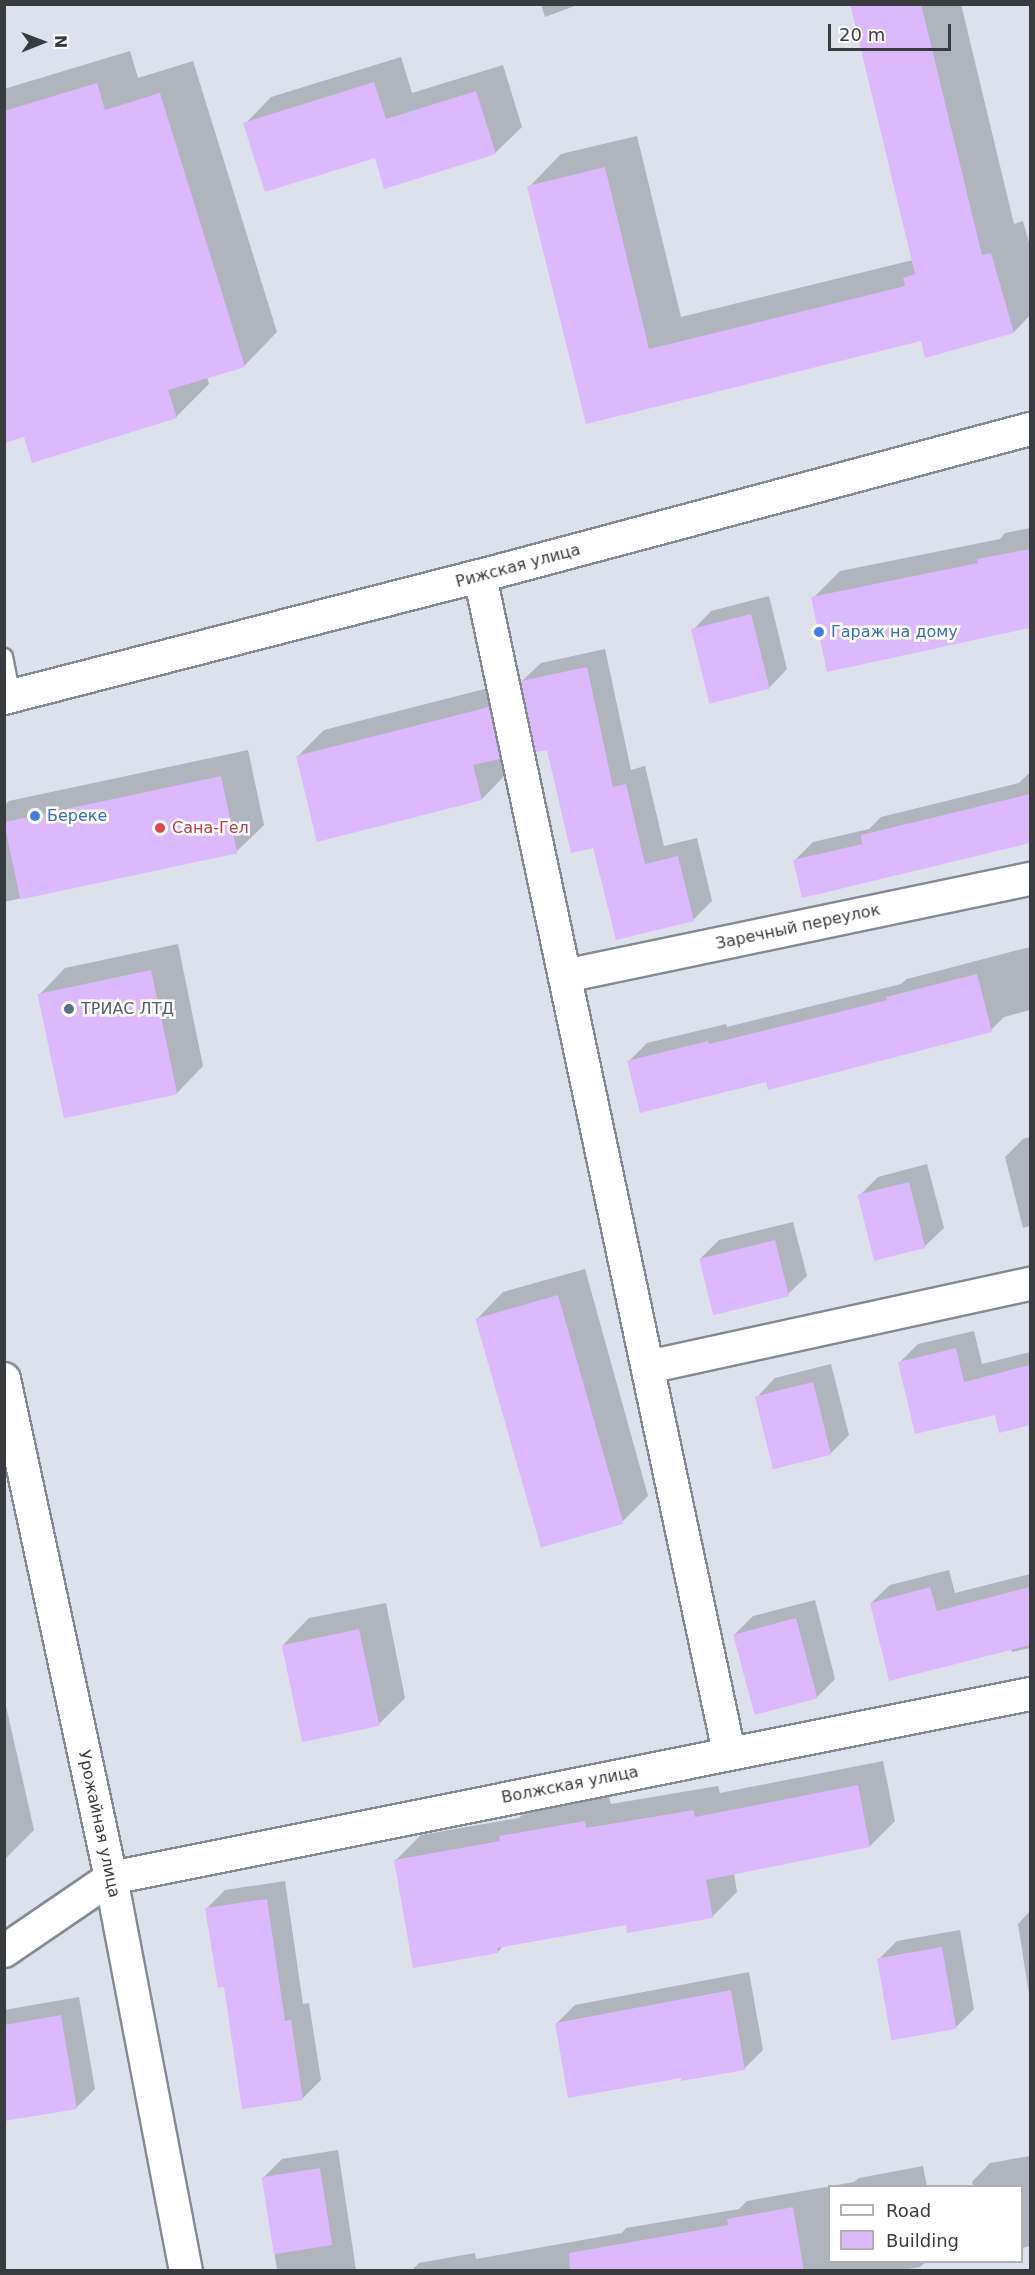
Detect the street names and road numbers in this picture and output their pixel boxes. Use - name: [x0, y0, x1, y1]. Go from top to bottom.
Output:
- street label: Рижская улица: [454, 540, 582, 592]
- street label: Заречный переулок: [714, 900, 882, 954]
- street label: Урожайная улица: [74, 1749, 124, 1899]
- street label: Волжская улица: [500, 1762, 640, 1808]

